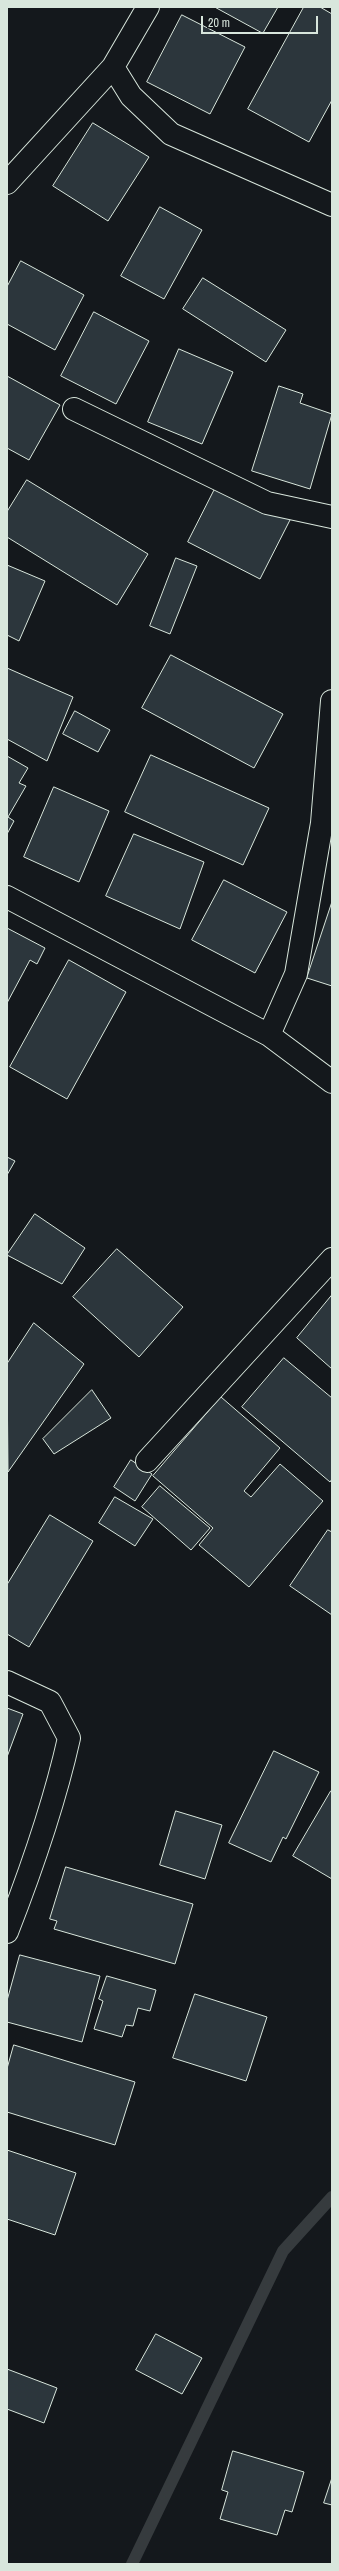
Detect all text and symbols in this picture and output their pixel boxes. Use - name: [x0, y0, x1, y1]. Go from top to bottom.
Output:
- scale bar: [203, 8, 320, 34]
- text: 20 m: [208, 15, 230, 31]

